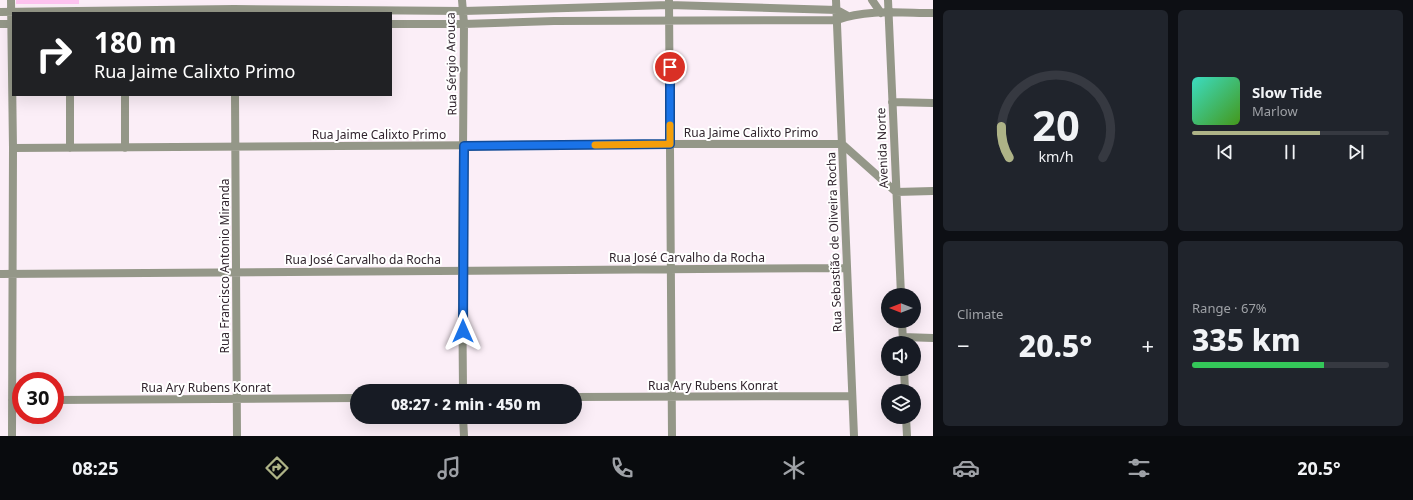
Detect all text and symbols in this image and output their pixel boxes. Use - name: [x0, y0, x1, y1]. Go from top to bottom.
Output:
- street label: Rua Sérgio Arouca: [442, 12, 460, 116]
- text: 180 m: [94, 23, 177, 61]
- icon: right: [28, 28, 80, 80]
- pin: [653, 50, 687, 84]
- icon: arrive: [659, 56, 681, 78]
- text: Rua Jaime Calixto Primo: [94, 59, 295, 83]
- text: Slow Tide: [1252, 82, 1322, 102]
- text: 20: [1032, 97, 1079, 153]
- text: Marlow: [1252, 102, 1298, 120]
- street label: Avenida Norte: [872, 107, 892, 189]
- street label: Rua Jaime Calixto Primo: [684, 124, 818, 141]
- street label: Rua Jaime Calixto Primo: [312, 126, 446, 143]
- icon: previous: [1214, 141, 1236, 163]
- icon: pause: [1279, 141, 1301, 163]
- icon: next: [1345, 141, 1367, 163]
- text: km/h: [1038, 147, 1073, 166]
- street label: Rua Sebastião de Oliveira Rocha: [822, 152, 846, 332]
- street label: Rua Francisco Antonio Miranda: [216, 178, 233, 354]
- street label: Rua José Carvalho da Rocha: [609, 249, 765, 266]
- street label: Rua José Carvalho da Rocha: [285, 251, 441, 268]
- north arrow: [881, 288, 921, 328]
- map controls: [881, 288, 921, 424]
- text: Range · 67%: [1192, 299, 1267, 317]
- text: Climate: [957, 305, 1003, 323]
- position arrow: [442, 310, 484, 352]
- text: 335 km: [1192, 319, 1301, 360]
- text: 20.5°: [1019, 325, 1092, 366]
- text: −: [957, 330, 970, 360]
- text: +: [1141, 330, 1154, 360]
- button: sound: [881, 336, 921, 376]
- speed limit sign: 30: [12, 372, 64, 424]
- street label: Rua Ary Rubens Konrat: [648, 377, 779, 394]
- street label: Rua Ary Rubens Konrat: [141, 379, 272, 396]
- button: layers: [881, 384, 921, 424]
- text: 08:27 · 2 min · 450 m: [391, 394, 541, 414]
- icon: directions: [263, 454, 291, 482]
- icon: music: [435, 454, 463, 482]
- icon: phone: [608, 454, 636, 482]
- icon: climate: [780, 454, 808, 482]
- icon: car: [952, 454, 980, 482]
- icon: filters: [1125, 454, 1153, 482]
- text: 08:25: [72, 456, 118, 480]
- text: 20.5°: [1297, 456, 1341, 480]

